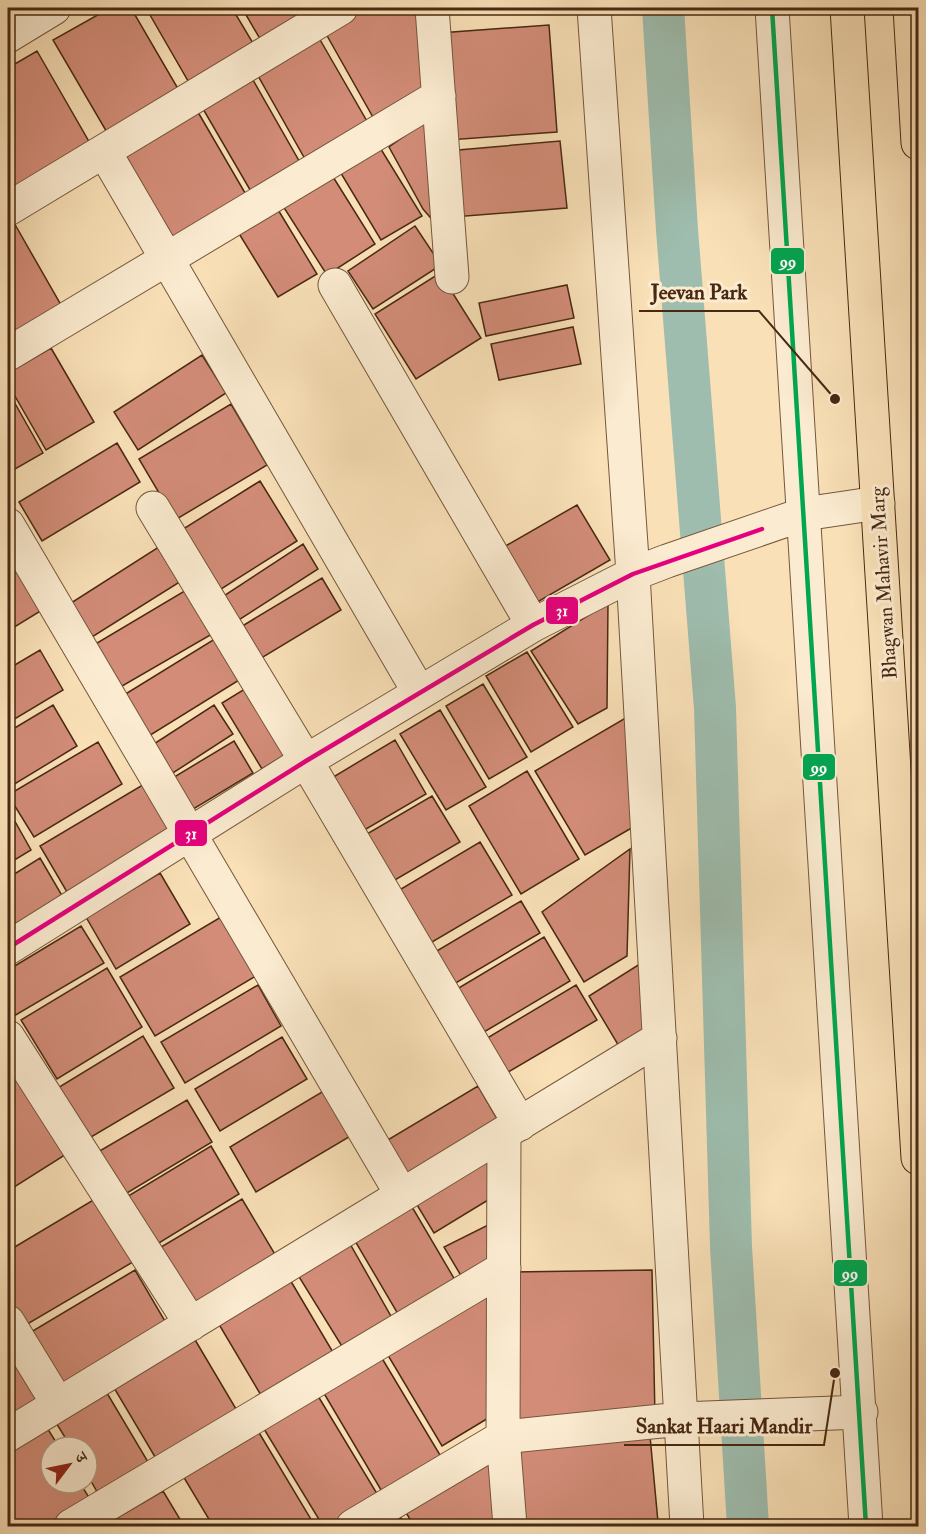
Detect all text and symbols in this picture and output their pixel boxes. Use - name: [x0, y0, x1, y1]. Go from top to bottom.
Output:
- line badge: 99: [770, 247, 805, 275]
- text: 99: [778, 252, 796, 272]
- callout: Jeevan Park: [639, 272, 759, 311]
- text: Jeevan Park: [650, 279, 748, 306]
- street label: Bhagwan Mahavir Marg: [864, 485, 903, 680]
- line badge: 31: [545, 596, 579, 625]
- text: 31: [556, 601, 568, 621]
- line badge: 99: [802, 753, 836, 781]
- text: 99: [809, 758, 827, 778]
- line badge: 31: [174, 819, 208, 847]
- text: 31: [185, 824, 197, 844]
- line badge: 99: [833, 1259, 868, 1287]
- text: 99: [840, 1264, 858, 1284]
- callout: Sankat Haari Mandir: [624, 1406, 824, 1445]
- text: Sankat Haari Mandir: [636, 1413, 813, 1440]
- north arrow: [39, 1435, 99, 1495]
- text: उ: [70, 1448, 92, 1468]

